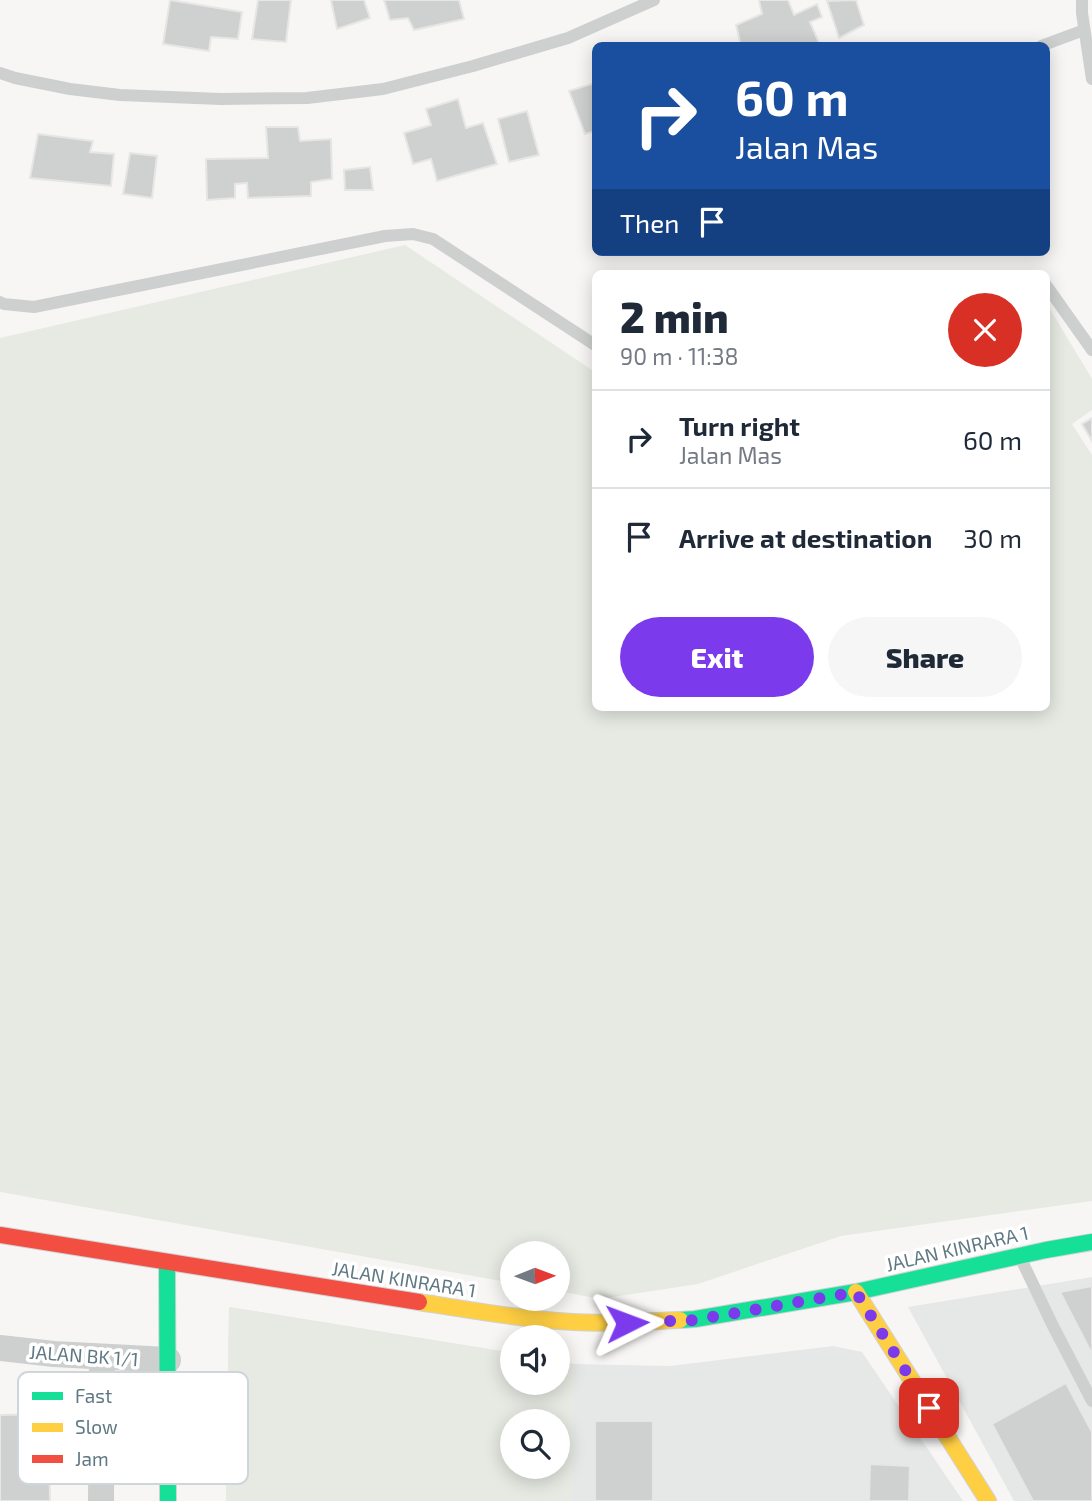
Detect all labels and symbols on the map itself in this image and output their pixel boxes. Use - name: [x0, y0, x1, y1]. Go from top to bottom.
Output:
- street label: JALAN KINRARA 1: [883, 1220, 1031, 1276]
- north arrow: [500, 1241, 570, 1311]
- street label: JALAN KINRARA 1: [330, 1256, 478, 1302]
- position arrow: [590, 1286, 664, 1360]
- street label: JALAN BK 1/1: [29, 1340, 139, 1370]
- legend: [18, 1372, 248, 1484]
- pin: [899, 1378, 959, 1438]
- text: Fast: [75, 1384, 112, 1407]
- text: Slow: [75, 1415, 118, 1438]
- text: Jam: [75, 1447, 109, 1470]

